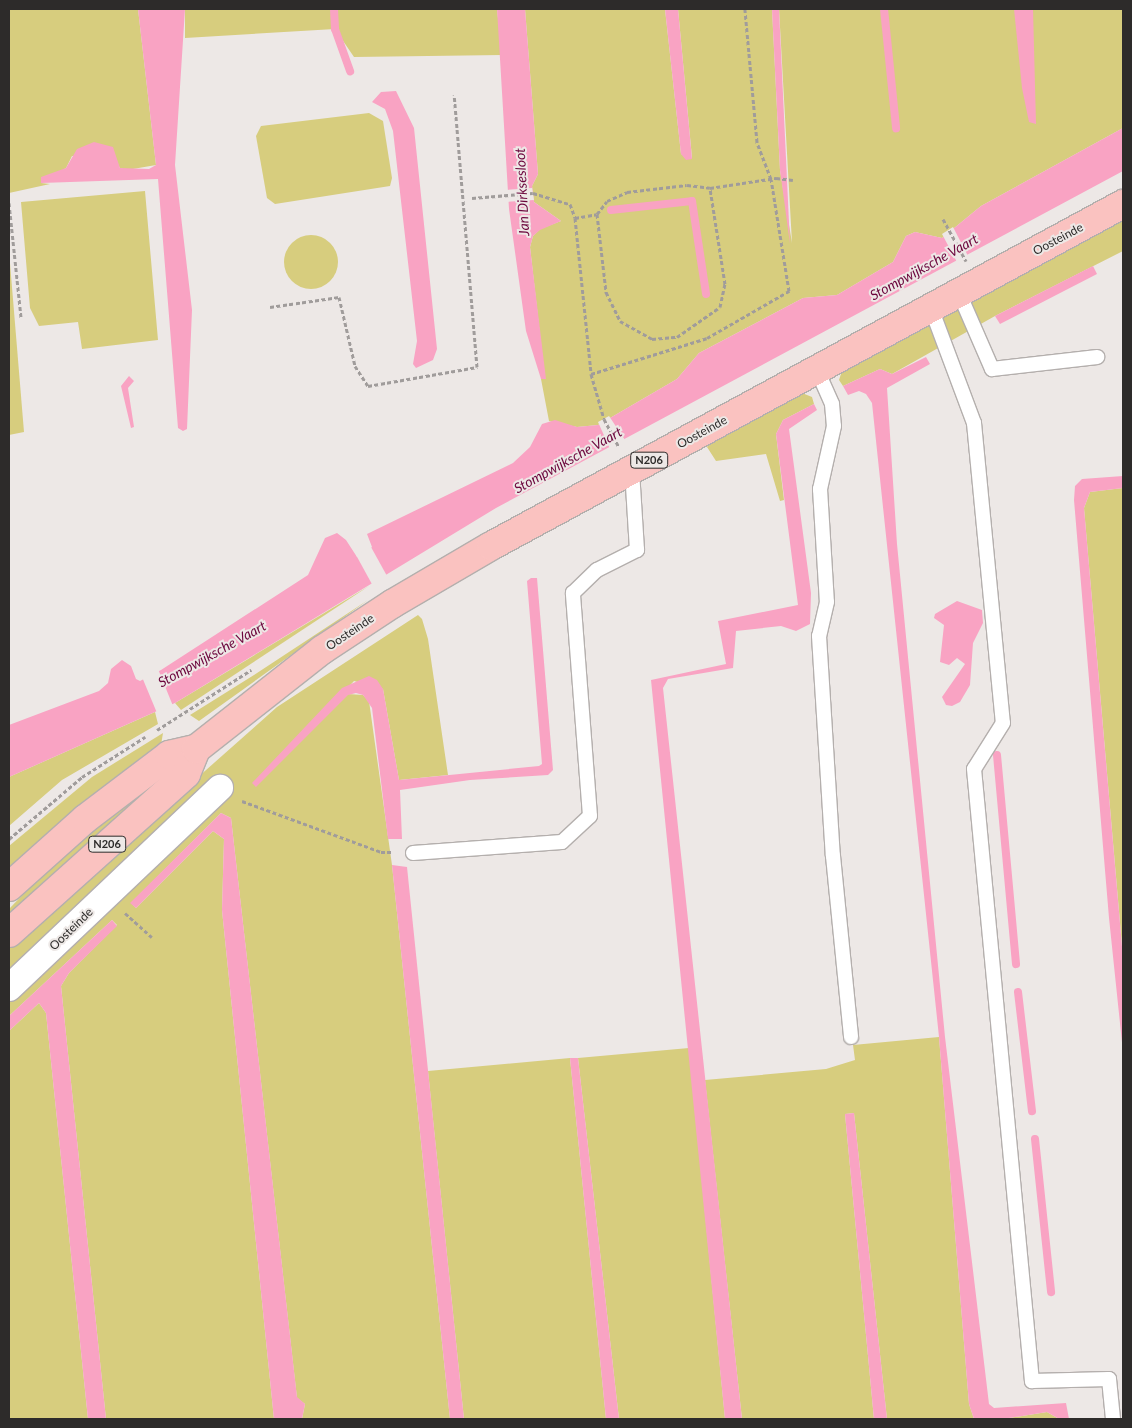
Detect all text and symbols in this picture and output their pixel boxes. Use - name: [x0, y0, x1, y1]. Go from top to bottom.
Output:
- water label: Jan Dirksesloot: [511, 148, 533, 236]
- street label: Oosteinde: [1030, 220, 1086, 258]
- water label: Stompwijksche Vaart: [867, 230, 981, 304]
- street label: Oosteinde: [675, 412, 729, 452]
- water label: Stompwijksche Vaart: [511, 423, 625, 497]
- road number: N206: [629, 452, 669, 468]
- street label: Oosteinde: [323, 611, 377, 653]
- water label: Stompwijksche Vaart: [155, 617, 269, 691]
- road number: N206: [87, 836, 127, 852]
- street label: Oosteinde: [46, 905, 96, 953]

